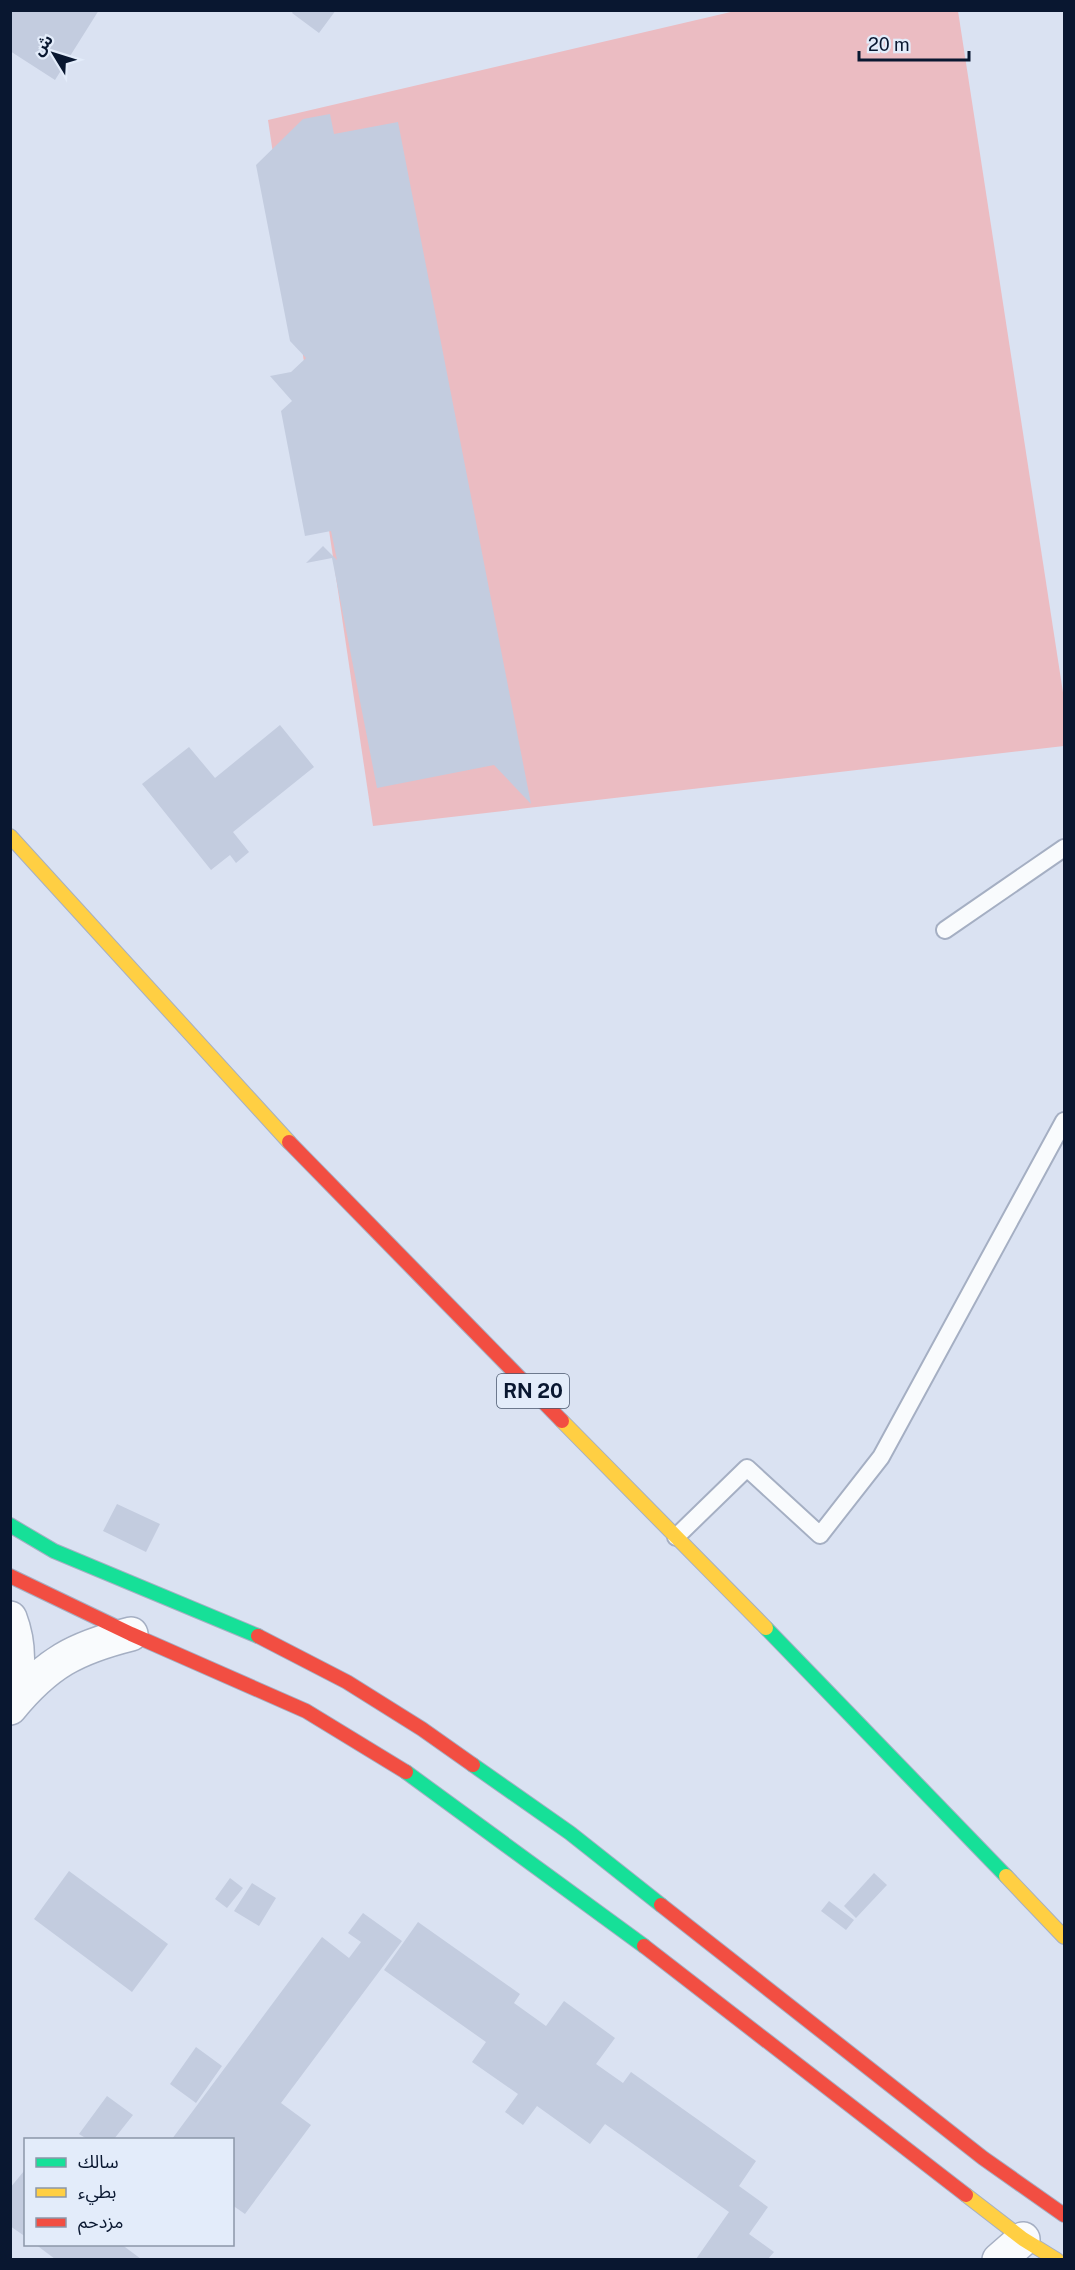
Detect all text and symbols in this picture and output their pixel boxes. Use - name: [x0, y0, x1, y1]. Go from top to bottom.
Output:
- north arrow: [24, 24, 84, 84]
- scale bar: [859, 24, 968, 62]
- text: ش: [28, 31, 57, 60]
- text: 20 m: [868, 34, 910, 55]
- road number: RN 20: [497, 1374, 569, 1408]
- legend: [24, 2138, 234, 2246]
- text: سالك: [78, 2151, 119, 2172]
- text: بطيء: [78, 2181, 116, 2205]
- text: مزدحم: [78, 2211, 123, 2235]

